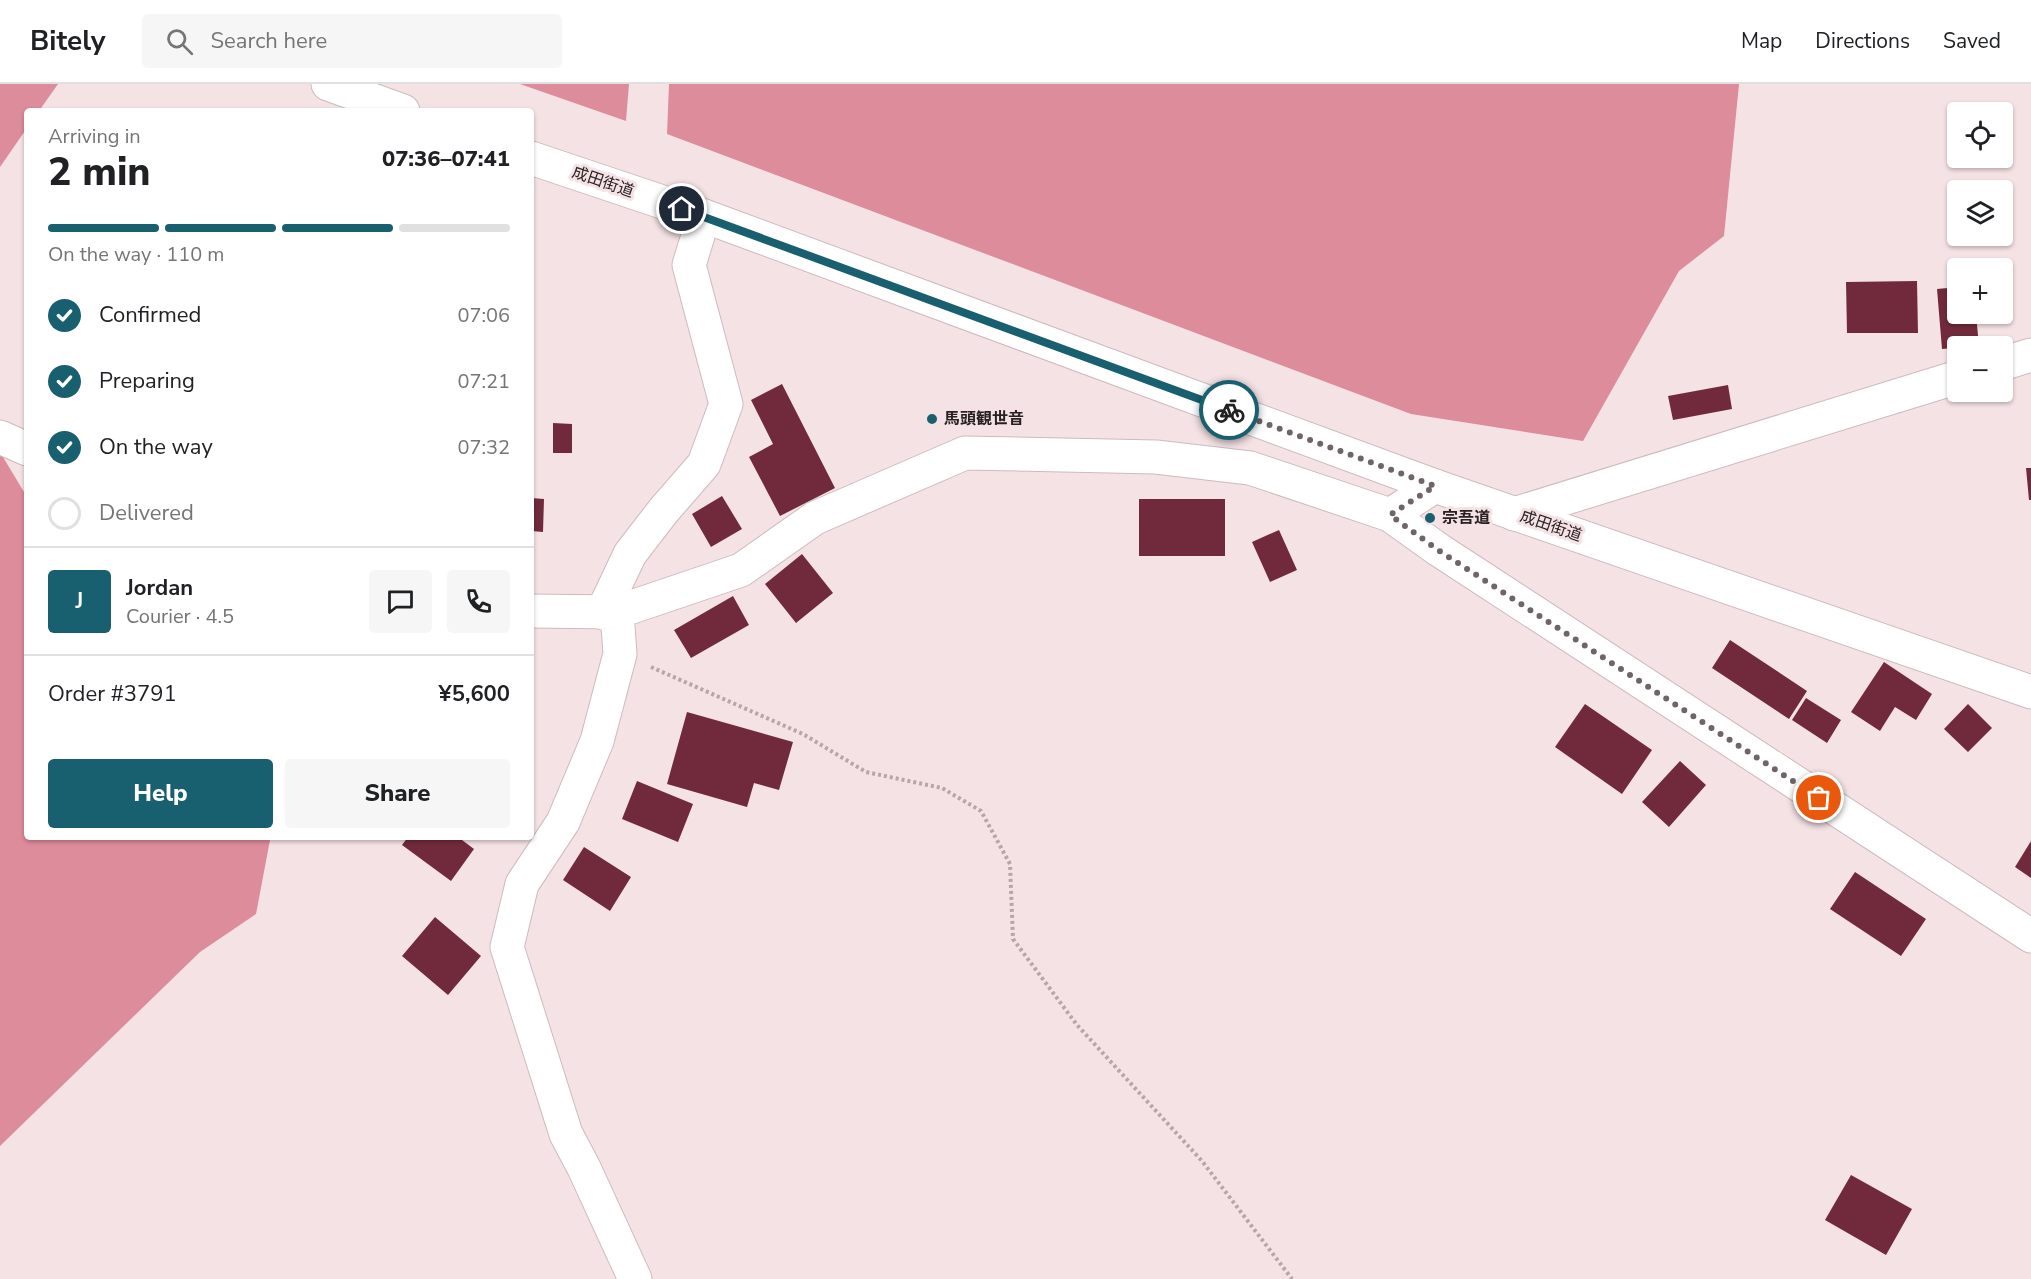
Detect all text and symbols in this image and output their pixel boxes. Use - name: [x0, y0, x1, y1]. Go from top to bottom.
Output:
- search box: [142, 14, 562, 68]
- text: Bitely: [30, 22, 106, 60]
- icon: search: [163, 25, 196, 58]
- text: Search here: [211, 26, 327, 56]
- text: Map: [1741, 27, 1782, 55]
- text: Directions: [1815, 27, 1910, 55]
- text: Saved: [1943, 27, 2001, 55]
- map controls: [1947, 102, 2013, 402]
- button: locate: [1947, 102, 2013, 168]
- text: Arriving in: [48, 123, 141, 150]
- text: 07:36–07:41: [382, 144, 510, 174]
- text: 2 min: [48, 146, 151, 199]
- street label: 成田街道: [569, 161, 637, 203]
- button: layers: [1947, 180, 2013, 246]
- pin: [656, 183, 707, 234]
- icon: home: [665, 192, 698, 225]
- text: On the way · 110 m: [48, 241, 224, 268]
- button: +: [1947, 258, 2013, 324]
- icon: check: [48, 299, 81, 332]
- text: Confirmed: [99, 300, 201, 330]
- text: 07:06: [457, 302, 510, 329]
- button: −: [1947, 336, 2013, 402]
- icon: check: [48, 365, 81, 398]
- text: Preparing: [99, 366, 195, 396]
- text: 07:21: [457, 368, 510, 395]
- courier: [1199, 380, 1259, 440]
- icon: bike: [1213, 394, 1246, 427]
- place label: 馬頭観世音: [944, 408, 1024, 430]
- marker: 馬頭観世音: [925, 412, 939, 426]
- icon: check: [48, 431, 81, 464]
- text: On the way: [99, 432, 213, 462]
- text: 07:32: [457, 434, 510, 461]
- text: Delivered: [99, 498, 194, 528]
- street label: 成田街道: [1517, 505, 1585, 547]
- place label: 宗吾道: [1442, 507, 1490, 529]
- marker: 宗吾道: [1423, 511, 1437, 525]
- button: chat: [369, 570, 432, 633]
- button: phone: [447, 570, 510, 633]
- text: Jordan: [126, 573, 193, 603]
- text: J: [76, 586, 83, 616]
- text: Courier · 4.5: [126, 603, 234, 630]
- text: Order #3791: [48, 679, 177, 709]
- text: ¥5,600: [439, 679, 510, 709]
- button: Help: [48, 759, 273, 828]
- button: Share: [285, 759, 510, 828]
- pin: [1793, 772, 1844, 823]
- icon: bag: [1802, 781, 1835, 814]

